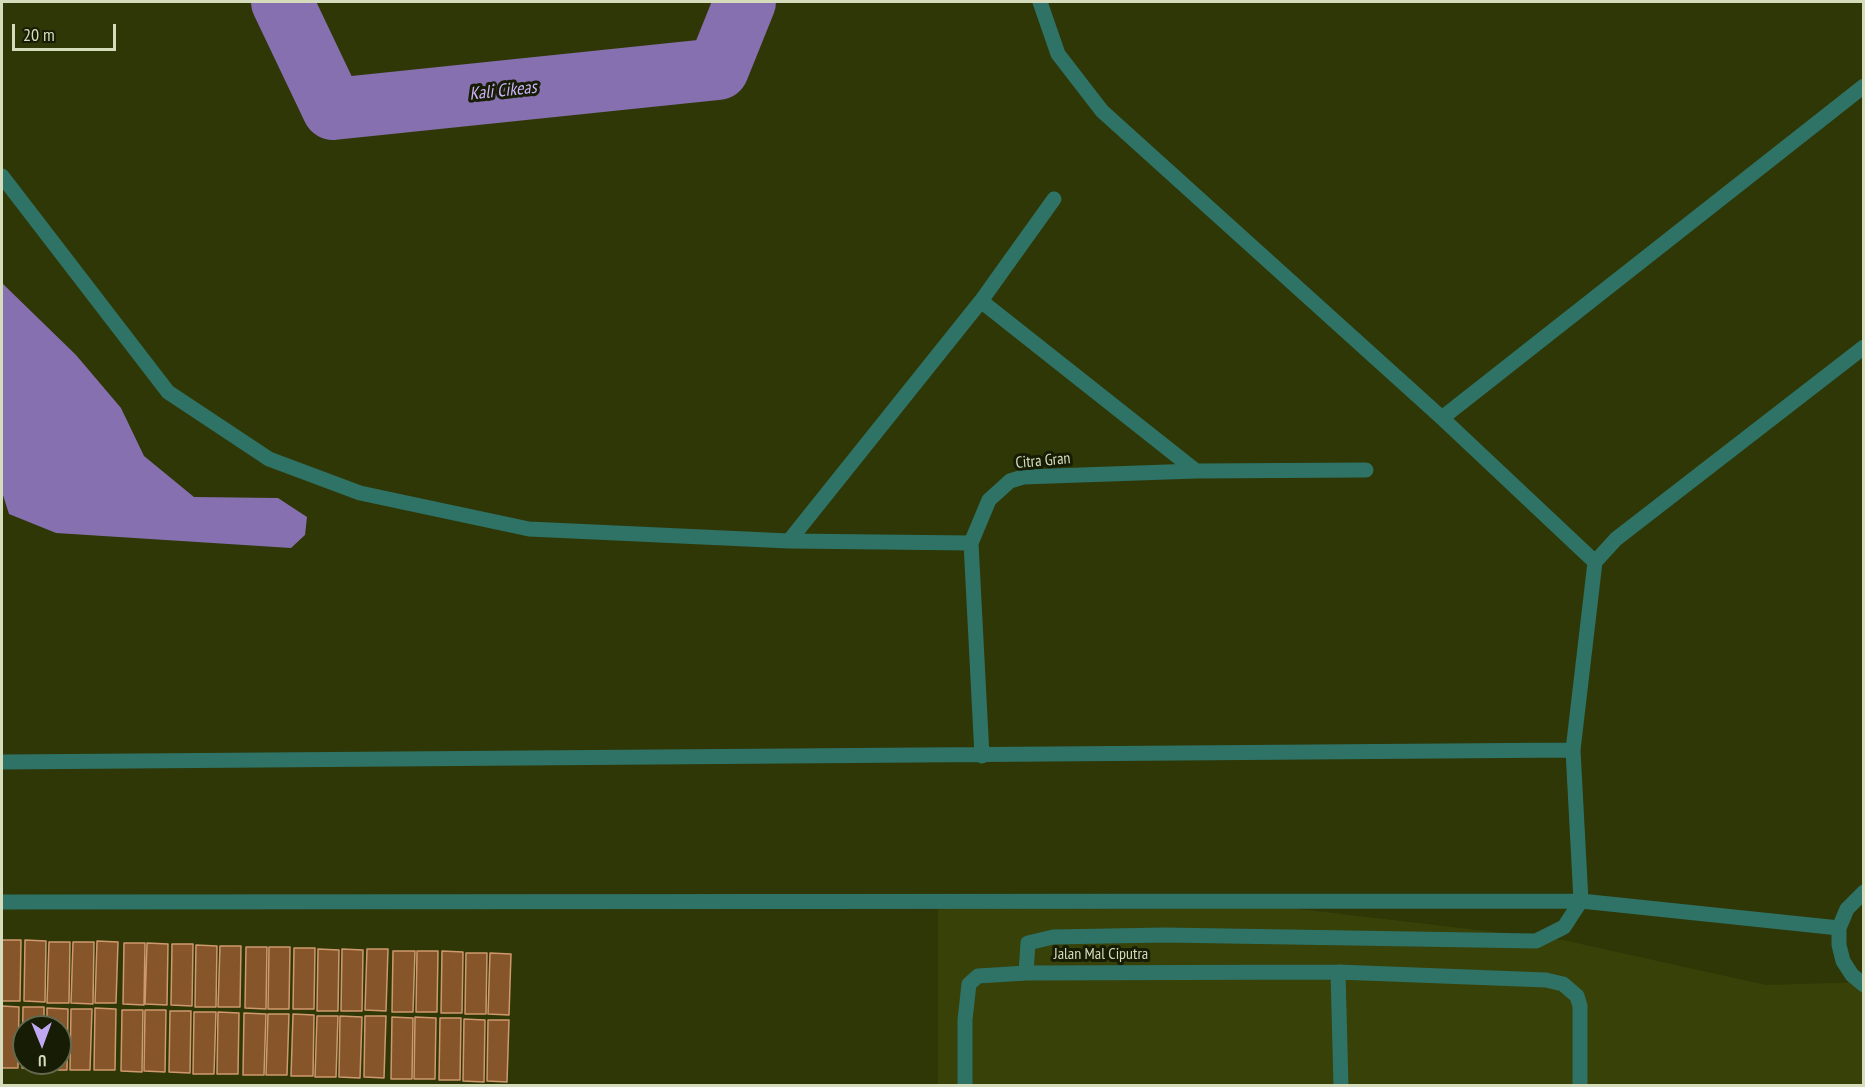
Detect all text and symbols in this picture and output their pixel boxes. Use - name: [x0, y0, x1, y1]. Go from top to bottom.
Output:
- scale bar: [15, 12, 118, 50]
- text: 20 m: [23, 23, 55, 46]
- water label: Kali Cikeas: [468, 77, 538, 105]
- street label: Citra Gran: [1015, 449, 1071, 473]
- street label: Jalan Mal Ciputra: [1054, 944, 1148, 964]
- north arrow: [12, 1015, 72, 1075]
- text: U: [38, 1051, 47, 1071]

